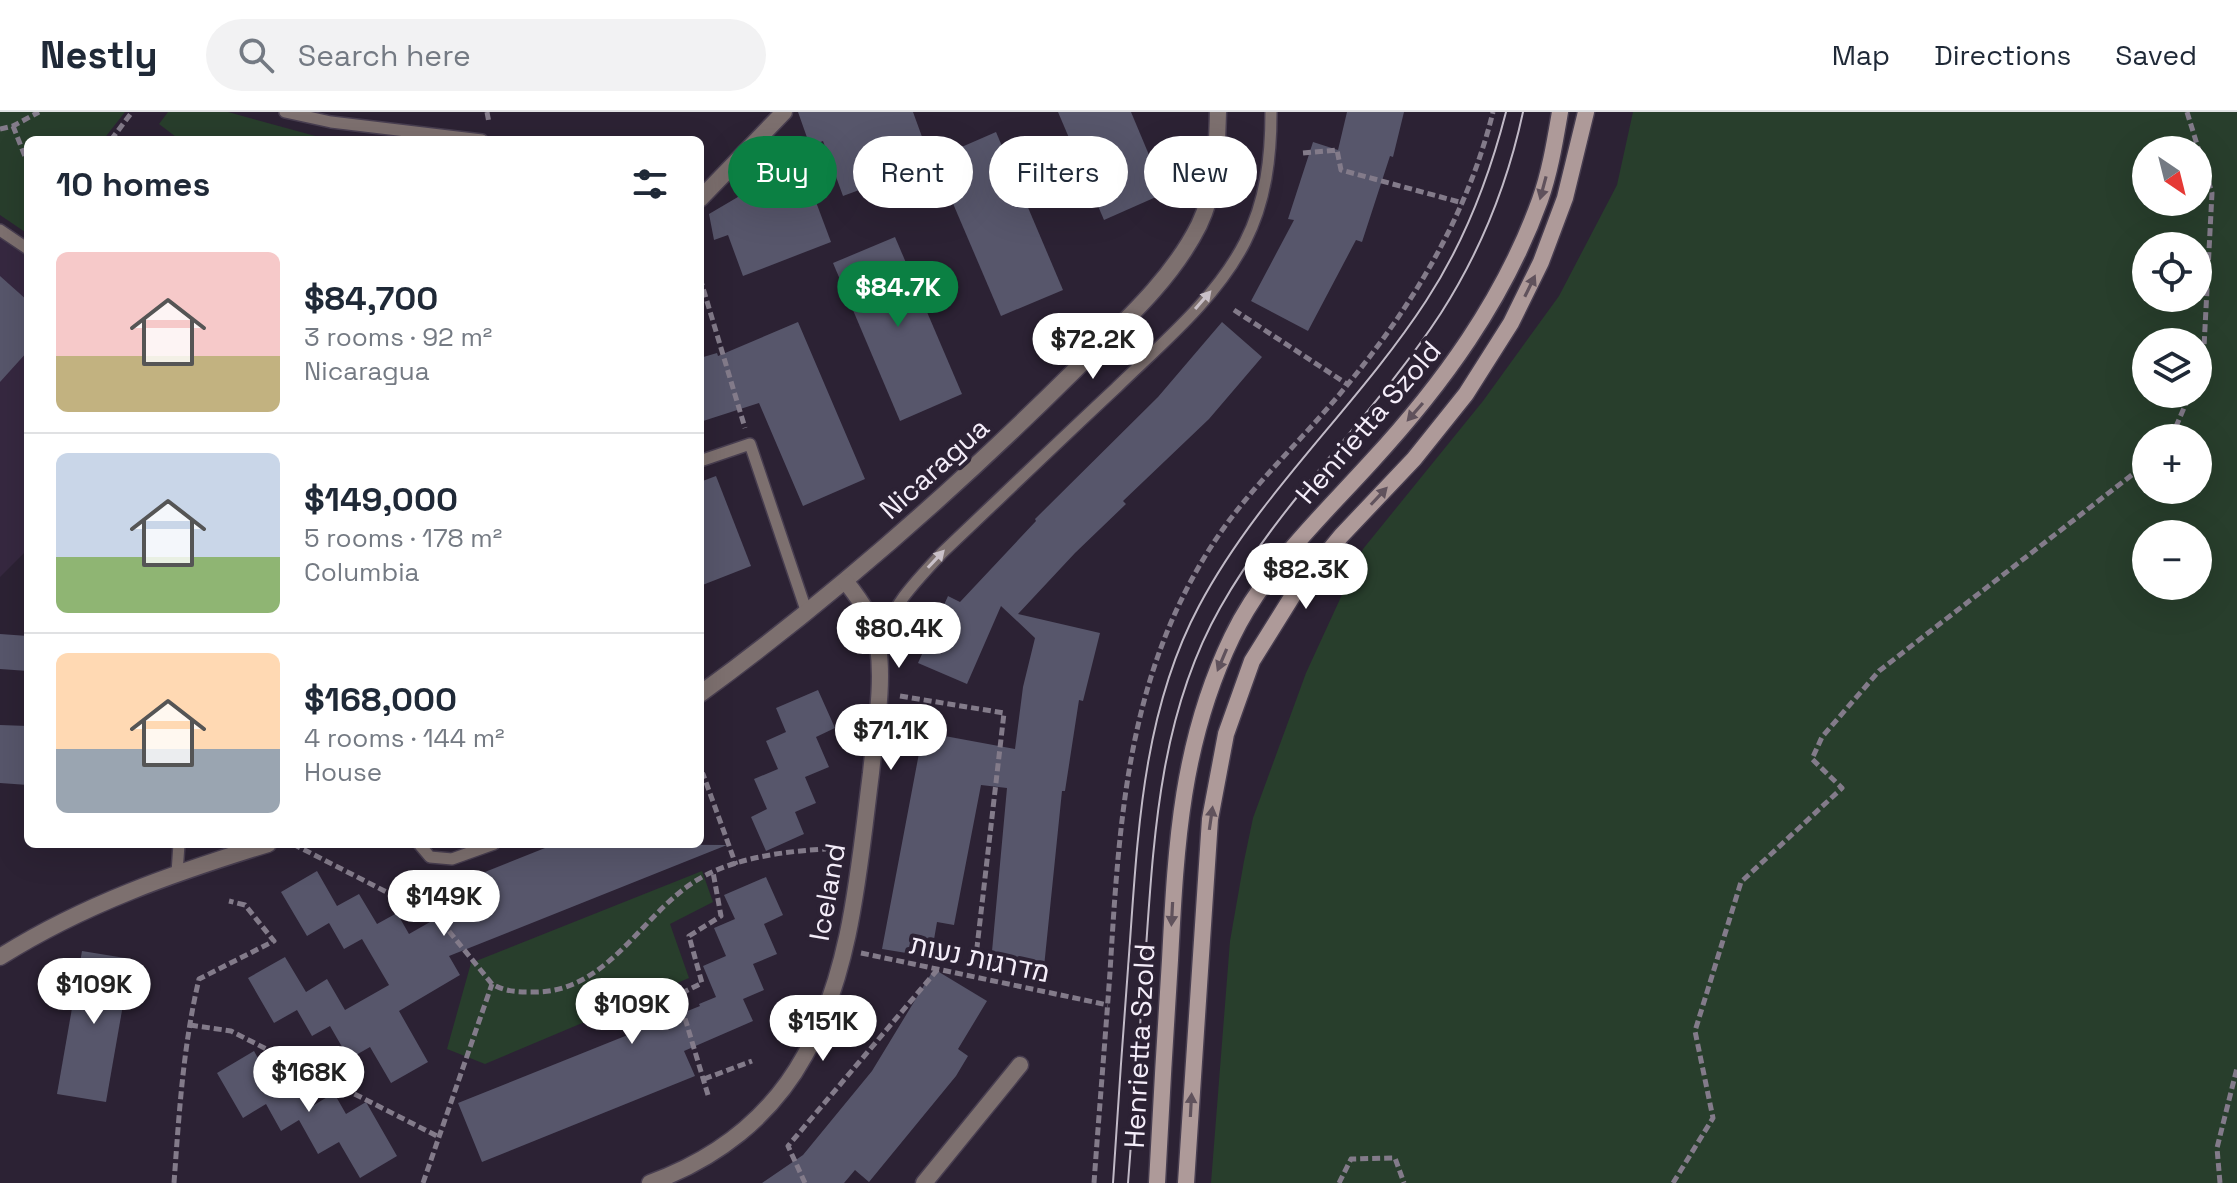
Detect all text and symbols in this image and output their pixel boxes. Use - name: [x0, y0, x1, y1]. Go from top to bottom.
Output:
- search box: [206, 19, 766, 91]
- text: Nestly: [40, 31, 158, 79]
- icon: search: [234, 33, 278, 77]
- text: Search here: [298, 36, 471, 75]
- text: Map: [1832, 37, 1890, 73]
- text: Directions: [1934, 37, 2071, 73]
- text: Saved: [2115, 37, 2197, 73]
- chip: Buy: [728, 136, 837, 208]
- chip: Rent: [853, 136, 973, 208]
- chip: Filters: [989, 136, 1128, 208]
- chip: New: [1144, 136, 1257, 208]
- north arrow: [2132, 136, 2212, 216]
- map controls: [2132, 136, 2212, 600]
- icon: filters: [628, 162, 672, 206]
- text: 10 homes: [56, 163, 210, 206]
- one-way arrow: [1536, 177, 1549, 201]
- button: locate: [2132, 232, 2212, 312]
- pin: $84.7K: [833, 261, 963, 329]
- text: $84.7K: [855, 270, 941, 304]
- one-way arrow: [1523, 274, 1537, 297]
- text: $84,700: [304, 277, 438, 320]
- icon: home: [120, 284, 216, 380]
- one-way arrow: [1194, 290, 1211, 310]
- pin: $72.2K: [1028, 313, 1158, 381]
- text: 3 rooms · 92 m²: [304, 320, 492, 354]
- text: $72.2K: [1051, 322, 1135, 356]
- button: layers: [2132, 328, 2212, 408]
- street label: Henrietta Szold: [1287, 333, 1449, 511]
- text: Nicaragua: [304, 354, 430, 388]
- one-way arrow: [1407, 402, 1424, 422]
- street label: Nicaragua: [872, 409, 996, 527]
- button: +: [2132, 424, 2212, 504]
- text: $149,000: [304, 478, 458, 521]
- icon: home: [120, 485, 216, 581]
- one-way arrow: [1369, 487, 1388, 506]
- button: −: [2132, 520, 2212, 600]
- text: 5 rooms · 178 m²: [304, 521, 502, 555]
- pin: $82.3K: [1241, 543, 1371, 611]
- one-way arrow: [927, 550, 945, 569]
- text: $82.3K: [1263, 552, 1349, 586]
- text: Columbia: [304, 555, 419, 589]
- pin: $80.4K: [834, 602, 964, 670]
- text: $80.4K: [855, 611, 943, 645]
- one-way arrow: [1215, 648, 1229, 672]
- text: $168,000: [304, 678, 457, 721]
- icon: home: [120, 685, 216, 781]
- pin: $71.1K: [826, 704, 956, 772]
- text: $71.1K: [853, 713, 929, 747]
- text: 4 rooms · 144 m²: [304, 721, 505, 755]
- text: House: [304, 755, 382, 789]
- one-way arrow: [1205, 805, 1218, 830]
- street label: Iceland: [801, 840, 853, 944]
- pin: $149K: [388, 870, 500, 938]
- text: $149K: [406, 879, 482, 913]
- one-way arrow: [1165, 902, 1178, 927]
- street label: מדרגות נעות: [907, 926, 1053, 990]
- street label: Henrietta Szold: [1116, 943, 1162, 1149]
- pin: $109K: [38, 958, 150, 1026]
- text: $109K: [56, 967, 132, 1001]
- pin: $109K: [576, 978, 688, 1046]
- text: $109K: [594, 987, 670, 1021]
- pin: $151K: [767, 995, 879, 1063]
- text: $151K: [788, 1004, 858, 1038]
- pin: $168K: [253, 1046, 365, 1114]
- text: $168K: [271, 1055, 347, 1089]
- one-way arrow: [1185, 1092, 1198, 1117]

